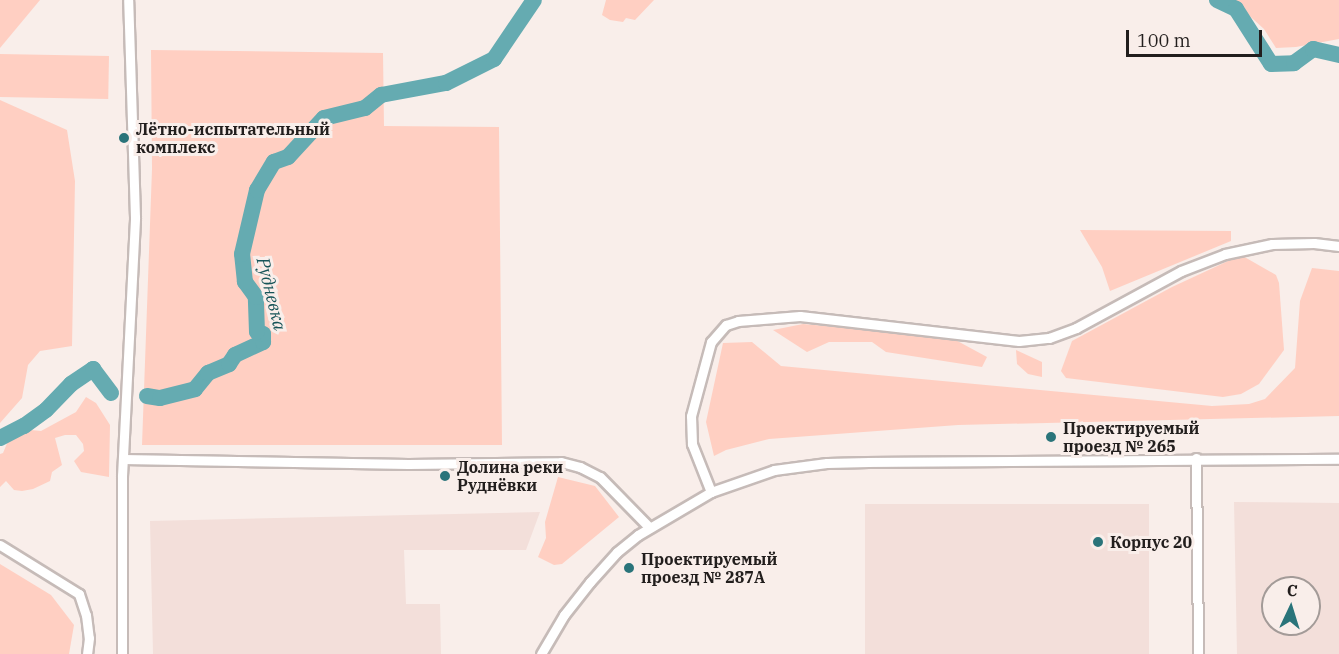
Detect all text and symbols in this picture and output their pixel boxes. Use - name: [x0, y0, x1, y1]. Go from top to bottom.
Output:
- scale bar: [1129, 18, 1266, 56]
- text: 100 m: [1137, 29, 1191, 52]
- place label: Лётно-испытательный комплекс: [136, 119, 330, 157]
- marker: Лётно-испытательный комплекс: [117, 131, 131, 145]
- water label: Рудневка: [252, 255, 290, 333]
- place label: Проектируемый проезд № 265: [1063, 418, 1199, 456]
- marker: Проектируемый проезд № 265: [1044, 430, 1058, 444]
- place label: Долина реки Руднёвки: [457, 457, 563, 495]
- marker: Долина реки Руднёвки: [438, 469, 452, 483]
- place label: Корпус 20: [1110, 532, 1192, 552]
- marker: Корпус 20: [1091, 535, 1105, 549]
- place label: Проектируемый проезд № 287А: [641, 549, 777, 587]
- marker: Проектируемый проезд № 287А: [622, 561, 636, 575]
- north arrow: [1261, 576, 1321, 636]
- text: С: [1286, 580, 1298, 600]

